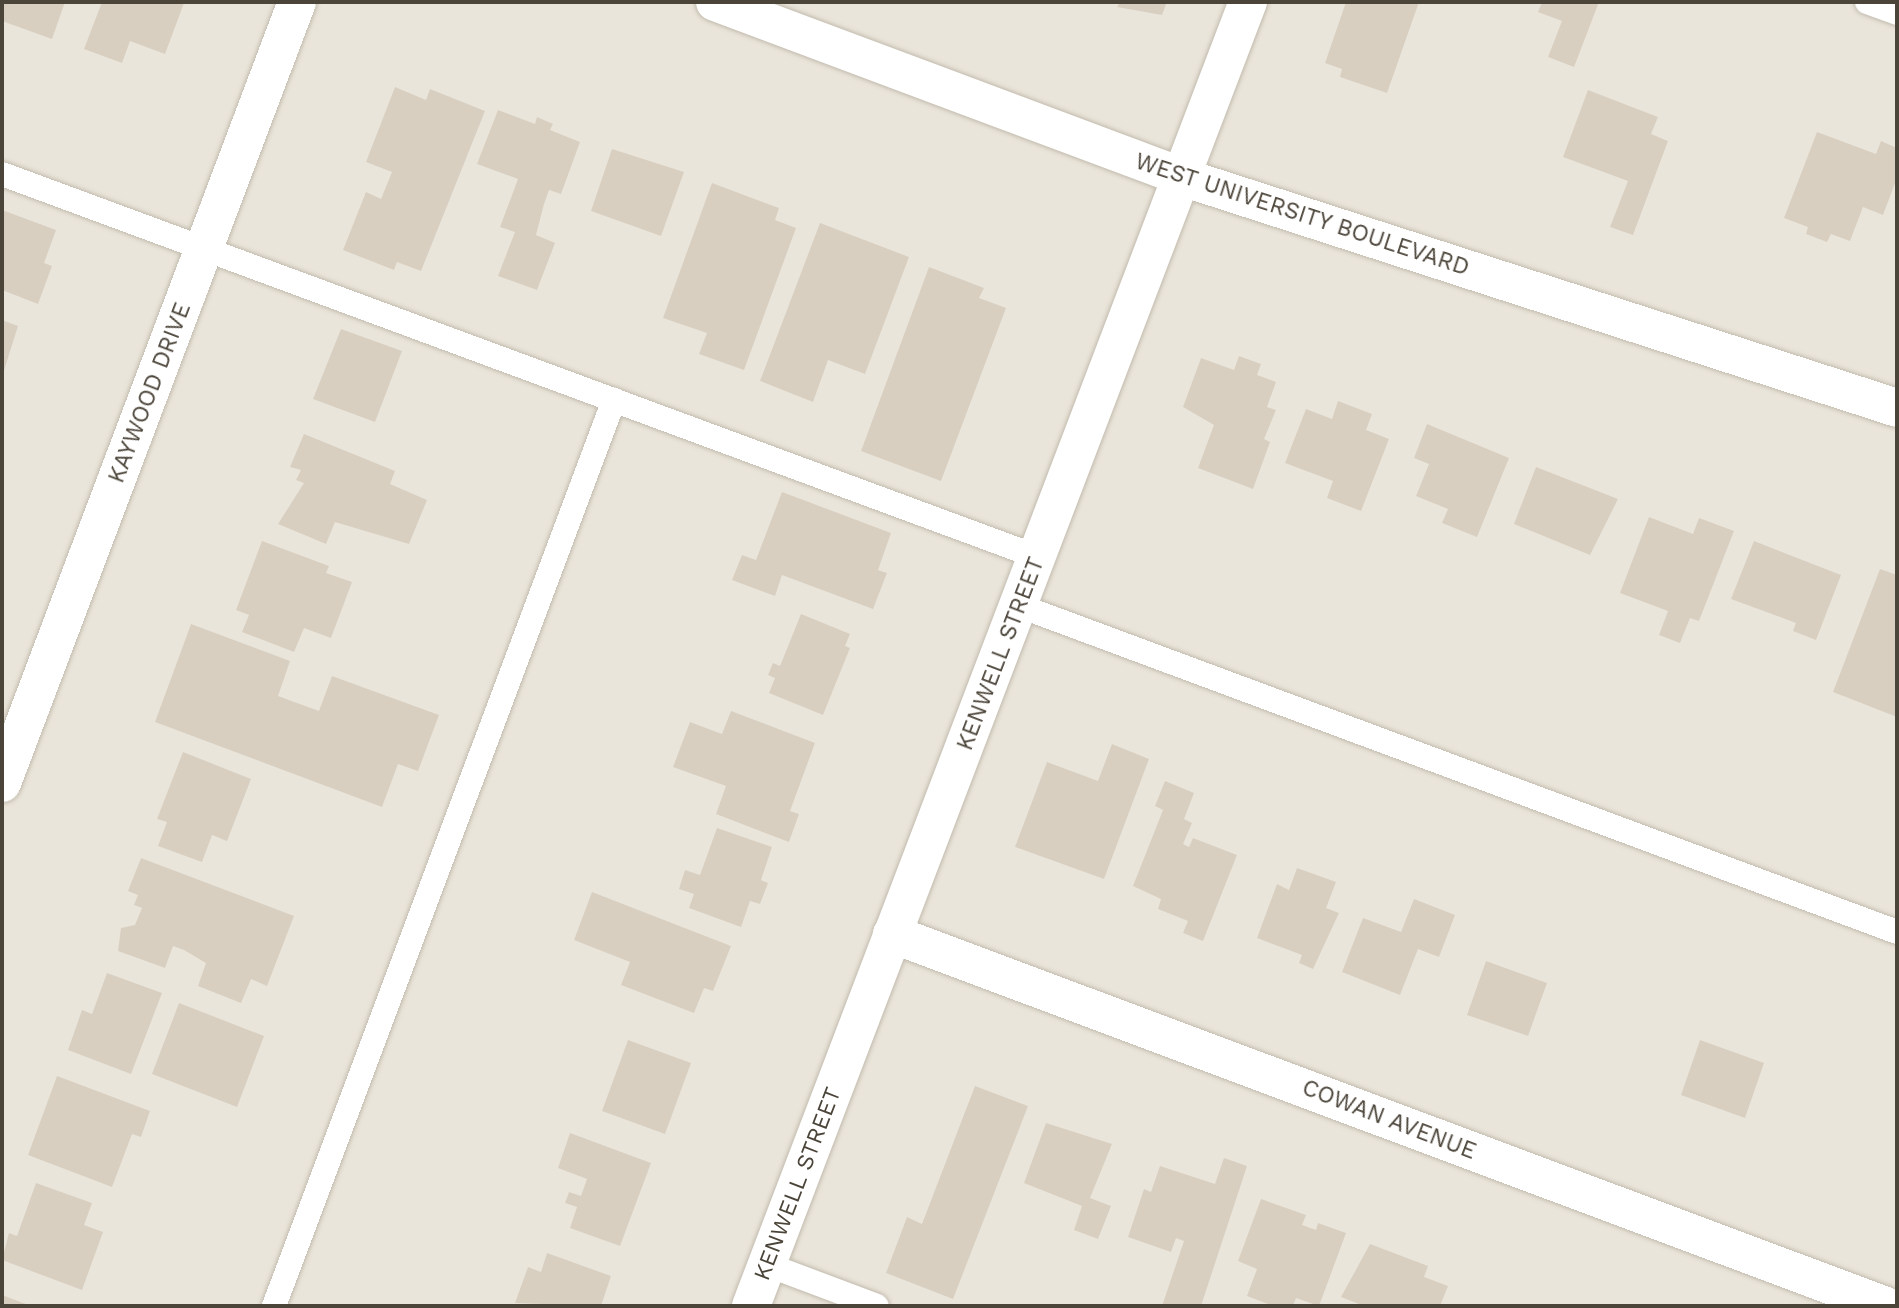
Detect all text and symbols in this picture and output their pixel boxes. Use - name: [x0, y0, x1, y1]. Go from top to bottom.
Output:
- street label: WEST UNIVERSITY BOULEVARD: [1131, 148, 1473, 282]
- street label: KAYWOOD DRIVE: [103, 299, 197, 487]
- street label: KENWELL STREET: [951, 553, 1051, 755]
- street label: COWAN AVENUE: [1298, 1074, 1480, 1166]
- street label: KENWELL STREET: [748, 1083, 848, 1285]

